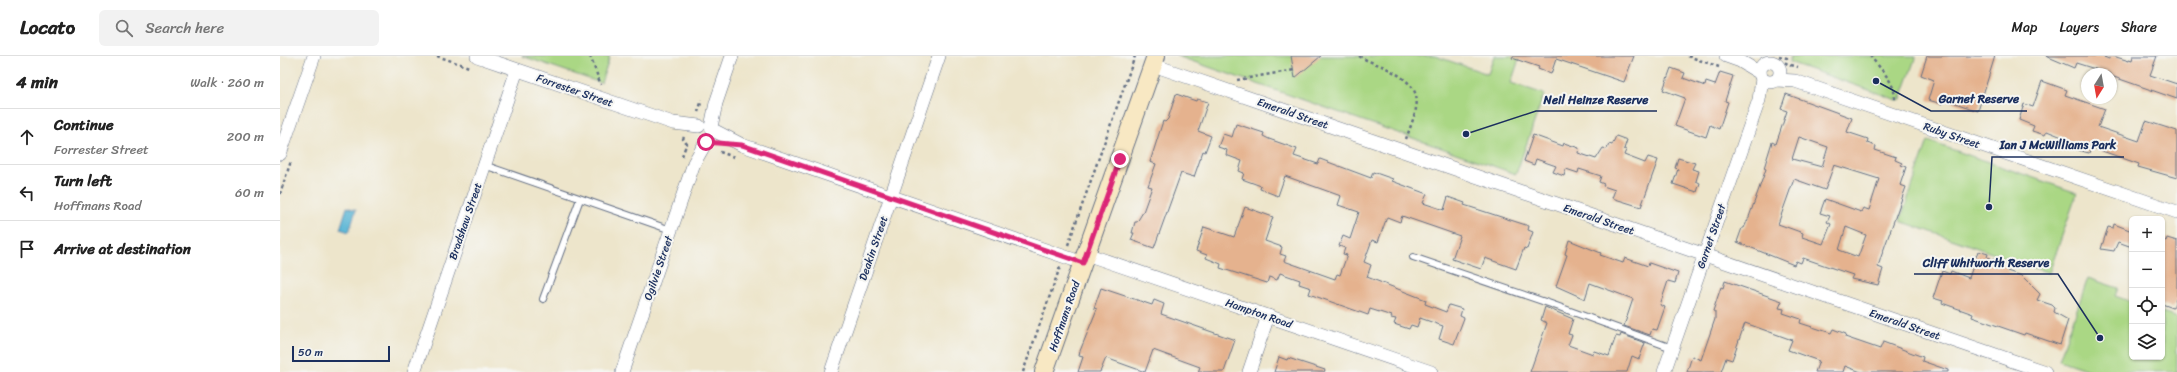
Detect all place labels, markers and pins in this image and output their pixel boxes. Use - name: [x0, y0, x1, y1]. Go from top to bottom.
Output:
- callout: Neil Heinze Reserve: [1536, 87, 1657, 111]
- callout: Garnet Reserve: [1931, 87, 2027, 111]
- callout: Ian J McWilliams Park: [1992, 133, 2124, 157]
- callout: Cliff Whitworth Reserve: [1914, 250, 2058, 274]

